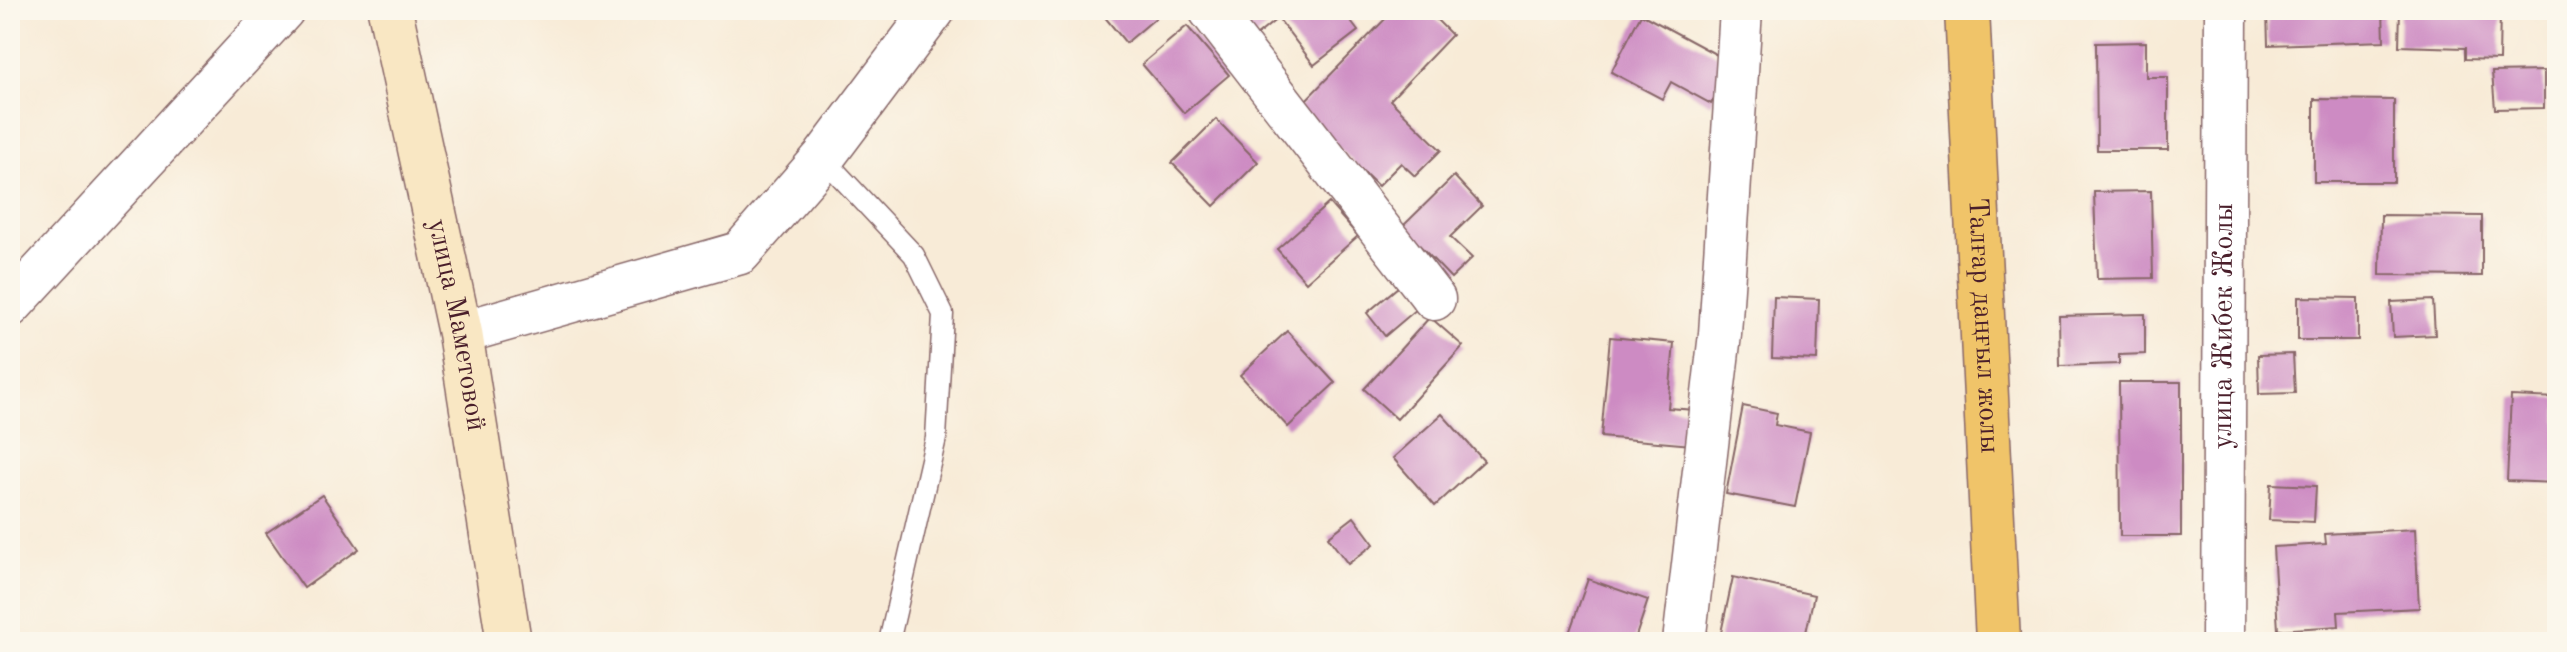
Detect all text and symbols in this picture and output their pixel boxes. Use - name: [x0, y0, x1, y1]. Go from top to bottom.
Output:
- street label: Талғар даңғыл жолы: [1962, 197, 2003, 454]
- street label: улица Жибек Жолы: [2210, 203, 2239, 449]
- street label: улица Маметовой: [422, 216, 489, 433]

